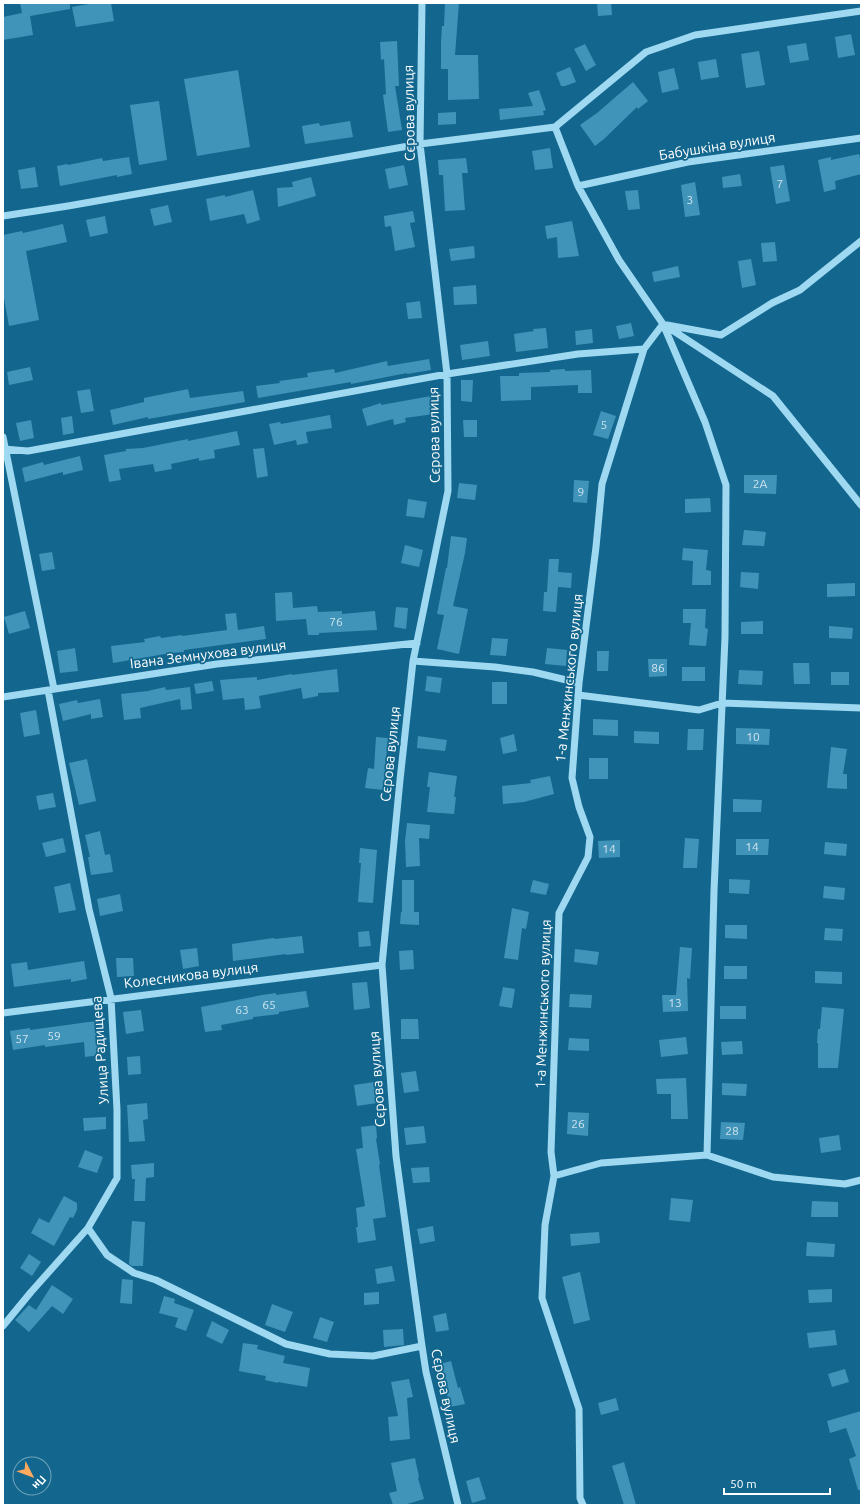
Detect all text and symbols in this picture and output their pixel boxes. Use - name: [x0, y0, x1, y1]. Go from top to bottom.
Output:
- street label: Сєрова вулиця: [400, 65, 418, 161]
- street label: Бабушкіна вулиця: [658, 129, 776, 163]
- house number: 7: [777, 177, 783, 190]
- house number: 3: [687, 193, 693, 206]
- street label: Сєрова вулиця: [425, 387, 443, 483]
- house number: 5: [601, 418, 607, 431]
- house number: 2А: [753, 477, 767, 490]
- house number: 9: [578, 485, 584, 498]
- street label: 1-а Менжинського вулиця: [552, 593, 586, 763]
- house number: 76: [329, 615, 343, 628]
- street label: Івана Земнухова вулиця: [129, 636, 287, 672]
- house number: 86: [651, 661, 665, 674]
- street label: Сєрова вулиця: [377, 705, 403, 803]
- house number: 10: [746, 730, 760, 743]
- house number: 14: [745, 840, 759, 853]
- house number: 14: [602, 842, 616, 855]
- street label: 1-а Менжинського вулиця: [532, 919, 554, 1089]
- street label: Колесникова вулиця: [123, 959, 259, 991]
- street label: Улица Радищева: [88, 995, 112, 1105]
- house number: 13: [668, 996, 682, 1009]
- house number: 65: [262, 998, 276, 1011]
- house number: 63: [235, 1003, 249, 1016]
- house number: 59: [47, 1029, 61, 1042]
- street label: Сєрова вулиця: [366, 1030, 388, 1128]
- house number: 57: [15, 1032, 29, 1045]
- house number: 26: [571, 1117, 585, 1130]
- house number: 28: [725, 1124, 739, 1137]
- street label: Сєрова вулиця: [428, 1347, 464, 1445]
- north arrow: [12, 1456, 52, 1496]
- scale bar: [724, 1470, 830, 1496]
- text: Пн: [30, 1473, 49, 1492]
- text: 50 m: [730, 1477, 757, 1490]

